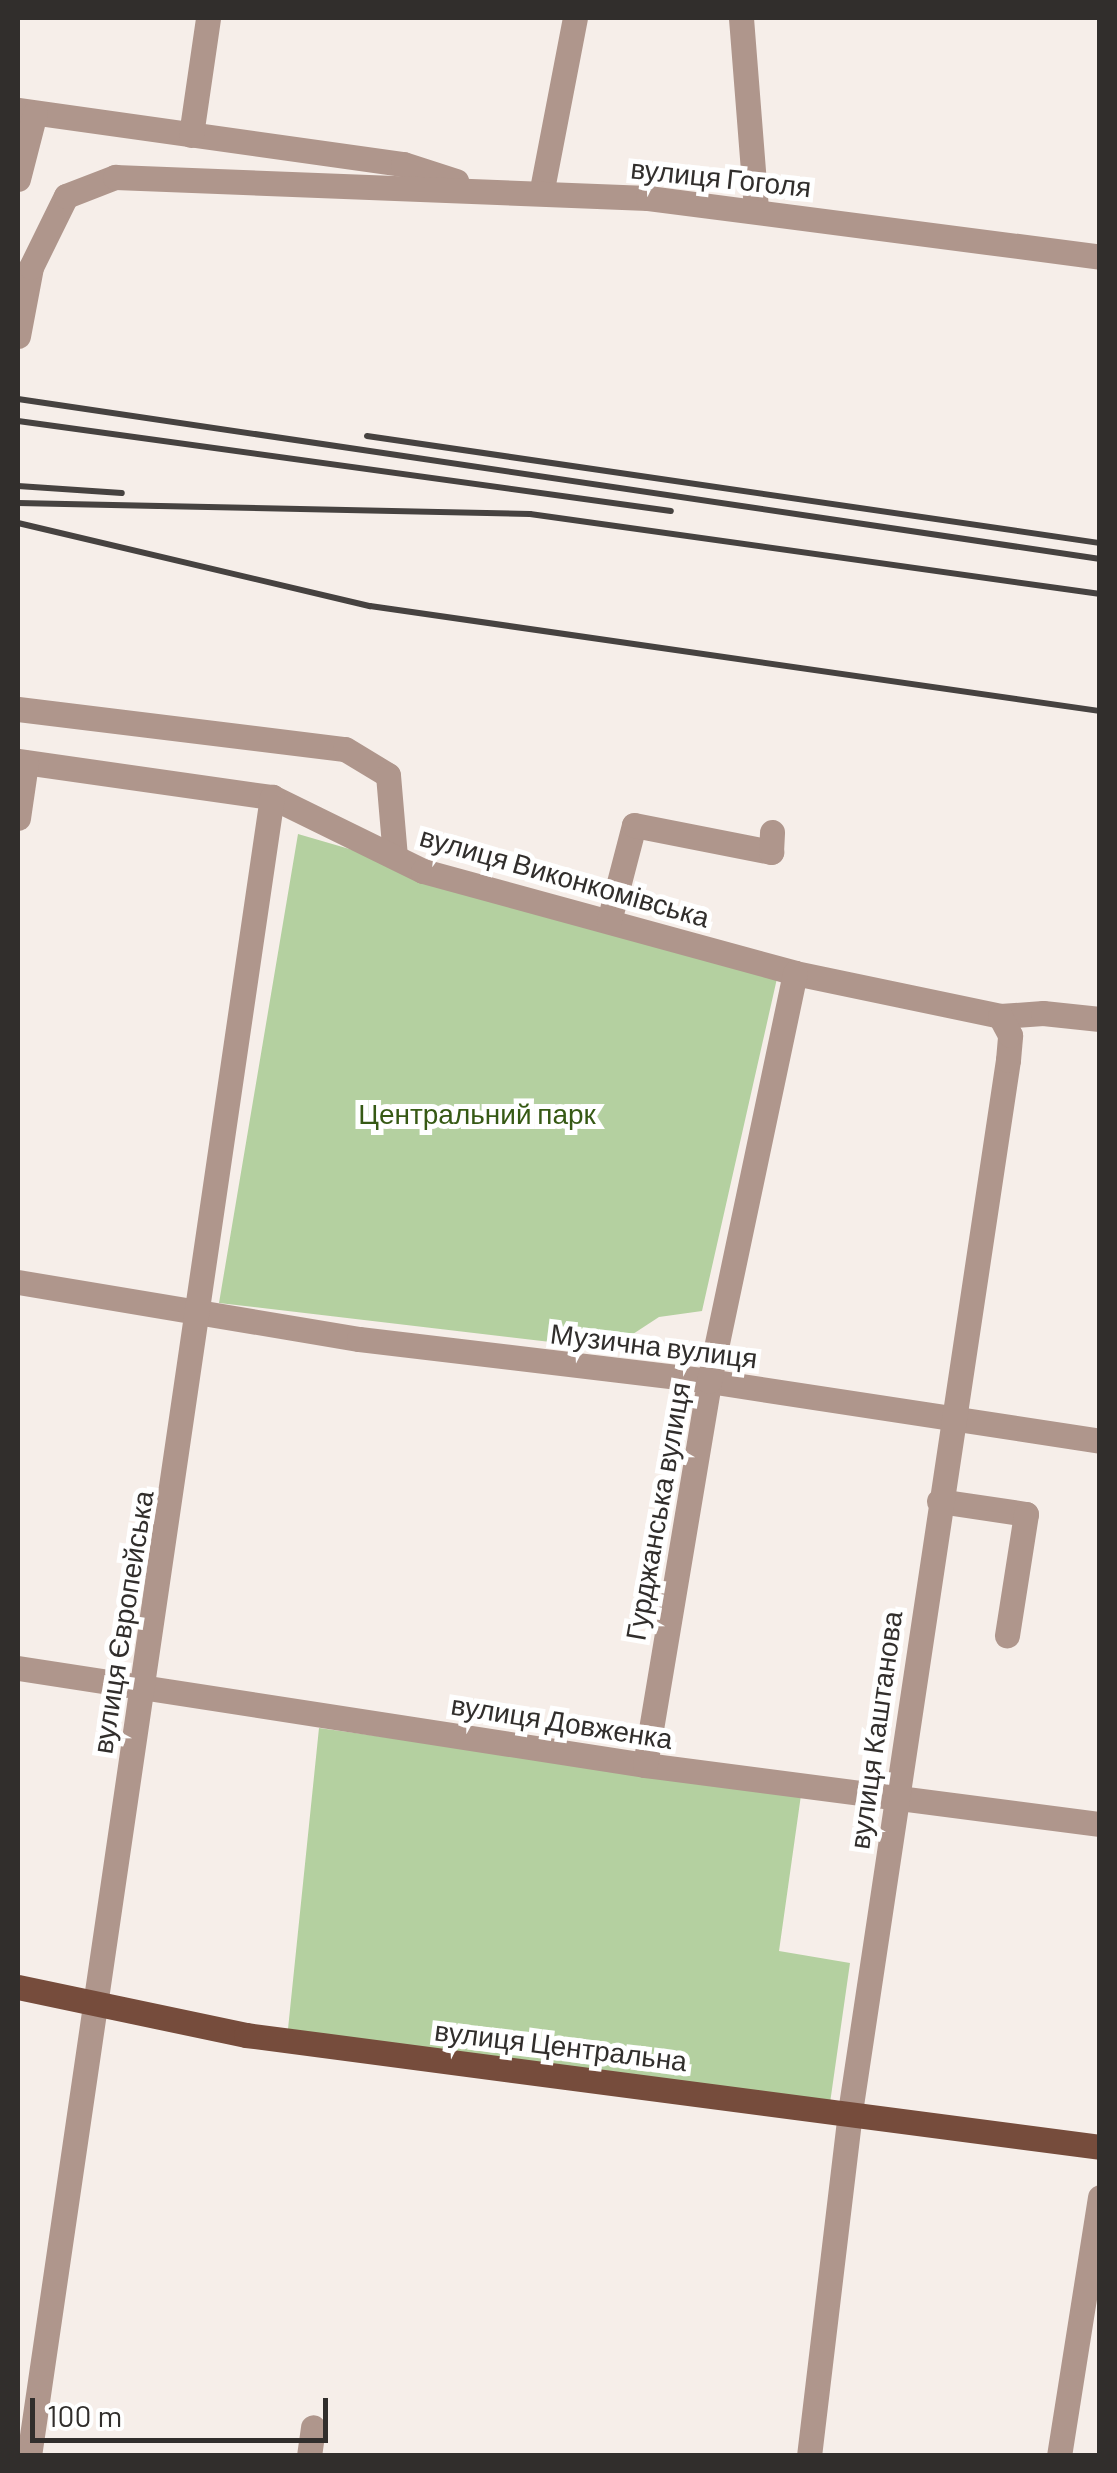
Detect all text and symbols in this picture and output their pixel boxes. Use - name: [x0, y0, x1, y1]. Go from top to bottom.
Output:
- street label: вулиця Гоголя: [629, 151, 813, 203]
- street label: вулиця Виконкомівська: [416, 819, 714, 933]
- park label: Центральний парк: [358, 1096, 596, 1130]
- street label: Музична вулиця: [549, 1316, 759, 1374]
- street label: Гурджанська вулиця: [618, 1379, 696, 1643]
- street label: вулиця Європейська: [85, 1488, 159, 1756]
- street label: вулиця Каштанова: [842, 1609, 908, 1851]
- street label: вулиця Довженка: [449, 1687, 675, 1755]
- street label: вулиця Центральна: [433, 2013, 689, 2077]
- scale bar: [35, 2378, 332, 2440]
- text: 100 m: [47, 2397, 122, 2433]

